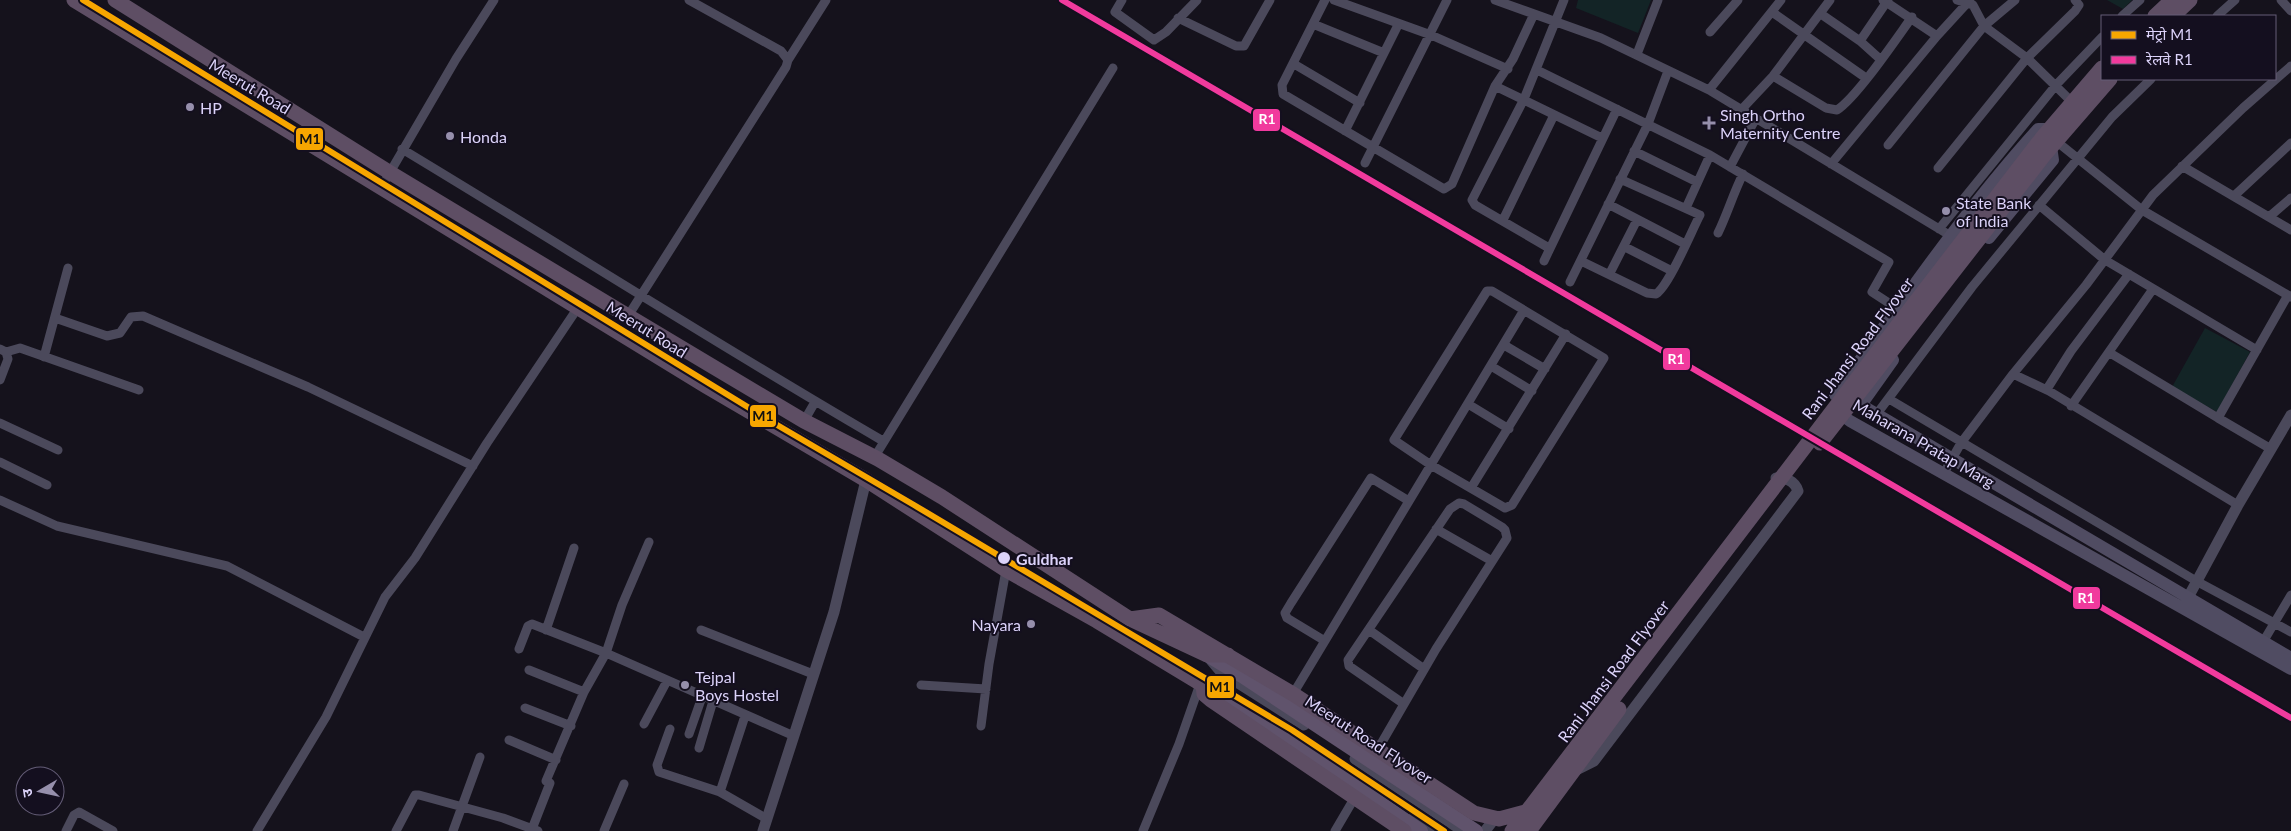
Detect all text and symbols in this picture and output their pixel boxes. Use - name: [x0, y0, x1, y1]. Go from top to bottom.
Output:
- legend: [2101, 15, 2276, 80]
- text: मेट्रो M1: [2146, 25, 2193, 44]
- text: रेलवे R1: [2145, 50, 2193, 68]
- street label: Meerut Road: [206, 54, 294, 118]
- place label: HP: [200, 98, 222, 117]
- marker: HP: [184, 101, 196, 113]
- place label: Singh Ortho Maternity Centre: [1720, 105, 1840, 142]
- line badge: R1: [1252, 108, 1281, 132]
- text: R1: [1258, 110, 1276, 127]
- marker: Singh Ortho Maternity Centre: [1702, 116, 1716, 130]
- line badge: M1: [295, 127, 324, 151]
- place label: Honda: [460, 127, 507, 146]
- text: M1: [299, 130, 321, 147]
- marker: Honda: [444, 130, 456, 142]
- place label: State Bank of India: [1956, 193, 2032, 230]
- marker: State Bank of India: [1940, 205, 1952, 217]
- street label: Rani Jhansi Road Flyover: [1797, 273, 1917, 423]
- street label: Meerut Road: [603, 297, 691, 361]
- line badge: R1: [1662, 347, 1691, 371]
- text: R1: [1667, 350, 1685, 367]
- street label: Maharana Pratap Marg: [1850, 395, 1998, 491]
- line badge: M1: [749, 404, 777, 428]
- text: M1: [752, 407, 774, 424]
- place label: Guldhar: [1016, 549, 1073, 568]
- marker: Guldhar: [996, 550, 1012, 566]
- line badge: R1: [2072, 586, 2101, 610]
- text: R1: [2077, 589, 2095, 606]
- street label: Rani Jhansi Road Flyover: [1553, 596, 1673, 746]
- place label: Nayara: [972, 615, 1021, 634]
- marker: Nayara: [1025, 618, 1037, 630]
- place label: Tejpal Boys Hostel: [695, 667, 779, 704]
- line badge: M1: [1206, 675, 1235, 699]
- text: M1: [1209, 678, 1231, 695]
- marker: Tejpal Boys Hostel: [679, 679, 691, 691]
- street label: Meerut Road Flyover: [1302, 691, 1436, 787]
- north arrow: [15, 766, 65, 816]
- text: उ: [18, 787, 36, 798]

